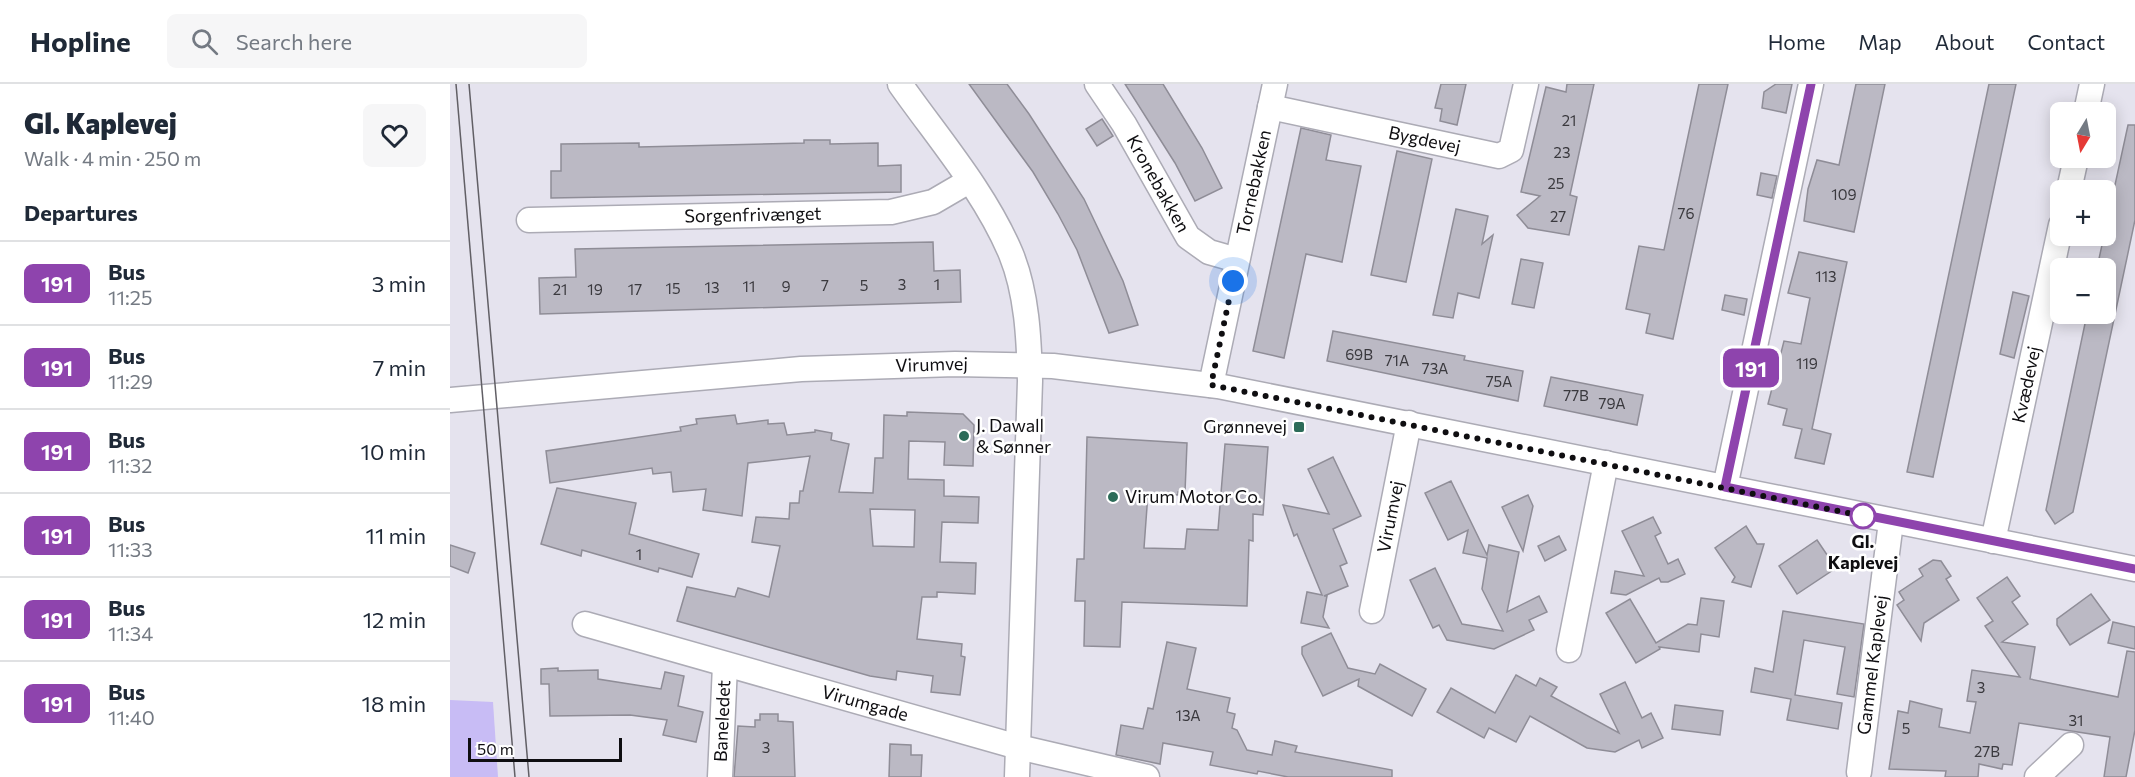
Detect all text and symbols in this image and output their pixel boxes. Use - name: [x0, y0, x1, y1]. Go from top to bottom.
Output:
- search box: [167, 14, 587, 68]
- text: Hopline: [30, 24, 131, 58]
- icon: search: [188, 25, 221, 58]
- text: Search here: [236, 28, 352, 55]
- text: Home: [1768, 29, 1825, 54]
- text: Map: [1858, 29, 1902, 54]
- text: About: [1935, 29, 1994, 54]
- text: Contact: [2027, 29, 2105, 54]
- north arrow: [2050, 102, 2116, 168]
- map controls: [2050, 102, 2116, 324]
- button: heart: [363, 104, 426, 167]
- text: Gl. Kaplevej: [24, 106, 177, 140]
- house number: 21: [1562, 111, 1576, 129]
- street label: Bygdevej: [1387, 121, 1463, 157]
- street label: Tornebakken: [1231, 128, 1275, 237]
- street label: Kronebakken: [1122, 131, 1195, 236]
- house number: 23: [1554, 143, 1570, 161]
- text: Walk · 4 min · 250 m: [24, 146, 201, 170]
- house number: 25: [1548, 174, 1564, 192]
- button: +: [2050, 180, 2116, 246]
- house number: 109: [1831, 185, 1857, 203]
- text: Departures: [24, 199, 138, 226]
- street label: Sorgenfrivænget: [684, 202, 822, 227]
- house number: 76: [1678, 204, 1694, 222]
- house number: 27: [1550, 207, 1566, 225]
- text: Bus: [108, 258, 145, 285]
- button: −: [2050, 258, 2116, 324]
- your location: [1218, 266, 1248, 296]
- house number: 113: [1815, 267, 1837, 285]
- text: 3 min: [372, 270, 426, 297]
- text: 191: [41, 271, 73, 296]
- house number: 3: [898, 275, 906, 293]
- house number: 1: [934, 275, 940, 293]
- house number: 7: [821, 276, 829, 294]
- house number: 5: [860, 276, 868, 294]
- house number: 11: [743, 277, 755, 295]
- house number: 9: [781, 277, 791, 295]
- house number: 13: [705, 278, 719, 296]
- house number: 15: [665, 279, 681, 297]
- house number: 21: [553, 280, 567, 298]
- house number: 19: [587, 280, 603, 298]
- house number: 17: [628, 280, 642, 298]
- text: 11:25: [108, 285, 152, 309]
- text: Bus: [108, 342, 145, 369]
- street label: Kvædevej: [2007, 344, 2045, 425]
- house number: 69B: [1345, 345, 1373, 363]
- line badge: 191: [1716, 348, 1786, 388]
- house number: 71A: [1385, 351, 1409, 369]
- street label: Virumvej: [895, 352, 968, 376]
- text: 7 min: [373, 354, 426, 381]
- house number: 119: [1796, 354, 1818, 372]
- text: 191: [41, 355, 73, 380]
- text: 191: [1735, 356, 1767, 381]
- house number: 73A: [1422, 359, 1448, 377]
- text: 11:29: [108, 369, 153, 393]
- house number: 75A: [1486, 372, 1512, 390]
- house number: 77B: [1563, 386, 1589, 404]
- house number: 79A: [1599, 394, 1626, 412]
- place label: J. Dawall & Sønner: [976, 414, 1051, 457]
- place label: Grønnevej: [1203, 415, 1287, 437]
- marker: Grønnevej: [1292, 420, 1306, 434]
- text: Bus: [108, 426, 145, 453]
- marker: J. Dawall & Sønner: [957, 429, 971, 443]
- text: 10 min: [361, 438, 426, 465]
- text: 191: [41, 439, 73, 464]
- text: 11:32: [108, 453, 152, 477]
- street label: Virumvej: [1372, 479, 1407, 554]
- place label: Virum Motor Co.: [1125, 485, 1262, 507]
- marker: Virum Motor Co.: [1106, 490, 1120, 504]
- marker: Gl. Kaplevej: [1850, 503, 1876, 529]
- text: Bus: [108, 510, 145, 537]
- text: 11 min: [366, 522, 426, 549]
- text: 191: [41, 523, 73, 548]
- place label: Gl. Kaplevej: [1828, 530, 1898, 573]
- text: 11:33: [108, 537, 153, 561]
- house number: 1: [636, 545, 642, 563]
- text: Bus: [108, 594, 145, 621]
- street label: Gammel Kaplevej: [1852, 594, 1892, 736]
- text: 12 min: [363, 606, 426, 633]
- text: 191: [41, 607, 73, 632]
- text: 11:34: [108, 621, 153, 645]
- text: Bus: [108, 678, 145, 705]
- house number: 3: [1977, 678, 1985, 696]
- street label: Baneledet: [709, 679, 734, 763]
- street label: Virumgade: [819, 680, 911, 725]
- text: 18 min: [362, 690, 426, 717]
- text: 191: [41, 691, 73, 716]
- text: 11:40: [108, 705, 155, 729]
- house number: 13A: [1176, 706, 1200, 724]
- house number: 31: [2069, 711, 2083, 729]
- house number: 5: [1902, 719, 1910, 737]
- scale bar: [468, 735, 622, 762]
- house number: 3: [762, 738, 770, 756]
- text: 50 m: [477, 739, 514, 758]
- house number: 27B: [1974, 742, 2000, 760]

